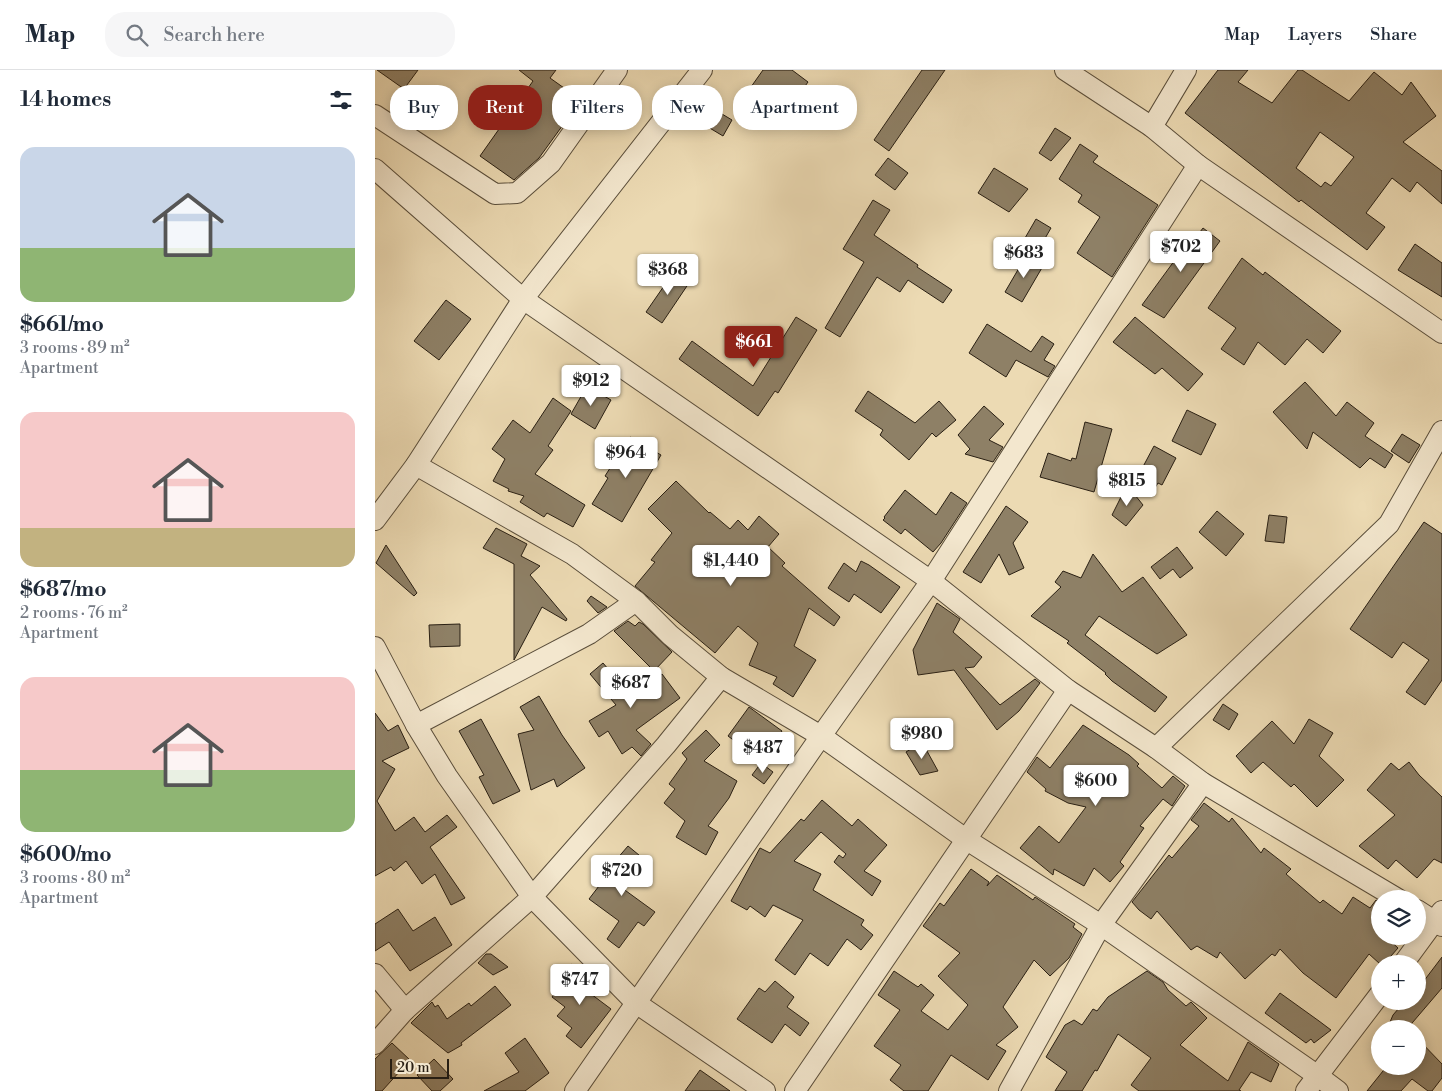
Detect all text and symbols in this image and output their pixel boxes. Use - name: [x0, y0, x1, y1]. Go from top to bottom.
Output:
- search box: [105, 12, 455, 57]
- text: Map: [25, 20, 75, 50]
- icon: search: [123, 21, 151, 49]
- text: Search here: [163, 23, 265, 47]
- text: Map: [1225, 23, 1260, 46]
- text: Layers: [1288, 23, 1342, 46]
- text: Share: [1370, 23, 1417, 46]
- chip: Buy: [390, 85, 458, 130]
- chip: Rent: [468, 85, 542, 130]
- chip: Filters: [552, 85, 642, 130]
- chip: New: [652, 85, 723, 130]
- chip: Apartment: [733, 85, 857, 130]
- icon: filters: [327, 86, 355, 114]
- text: 14 homes: [20, 87, 111, 113]
- icon: home: [143, 180, 233, 270]
- pin: $702: [1151, 230, 1211, 273]
- pin: $683: [994, 236, 1054, 279]
- text: $702: [1161, 237, 1201, 257]
- text: $683: [1004, 243, 1044, 263]
- pin: $368: [638, 254, 698, 296]
- text: $368: [648, 260, 688, 280]
- text: $661/mo: [20, 312, 104, 338]
- pin: $661: [724, 326, 784, 368]
- text: $661: [736, 332, 772, 352]
- text: 3 rooms · 89 m²: [20, 338, 130, 358]
- text: Apartment: [20, 358, 99, 378]
- pin: $912: [561, 364, 621, 407]
- text: $912: [572, 371, 610, 391]
- pin: $964: [596, 436, 656, 479]
- text: $964: [606, 443, 646, 463]
- icon: home: [143, 445, 233, 535]
- pin: $815: [1097, 464, 1157, 507]
- text: $815: [1108, 471, 1146, 491]
- pin: $1,440: [690, 544, 772, 587]
- text: $1,440: [703, 551, 759, 571]
- text: $687/mo: [20, 577, 107, 603]
- text: 2 rooms · 76 m²: [20, 603, 128, 623]
- text: Apartment: [20, 623, 99, 643]
- pin: $687: [601, 666, 661, 709]
- text: $687: [612, 673, 650, 693]
- icon: home: [143, 710, 233, 800]
- pin: $980: [892, 718, 952, 760]
- text: $980: [901, 724, 943, 744]
- pin: $487: [733, 732, 793, 774]
- text: $487: [743, 738, 783, 758]
- pin: $600: [1066, 764, 1126, 807]
- text: $600: [1075, 771, 1117, 791]
- text: $600/mo: [20, 842, 112, 868]
- pin: $720: [592, 854, 652, 897]
- text: $720: [602, 861, 642, 881]
- text: 3 rooms · 80 m²: [20, 868, 130, 888]
- text: Apartment: [20, 888, 99, 908]
- map controls: [1371, 890, 1426, 1075]
- button: layers: [1371, 890, 1426, 945]
- button: +: [1371, 955, 1426, 1010]
- pin: $747: [550, 964, 610, 1006]
- text: $747: [561, 970, 599, 990]
- button: −: [1371, 1020, 1426, 1075]
- scale bar: [390, 1056, 449, 1079]
- text: 20 m: [397, 1059, 429, 1077]

